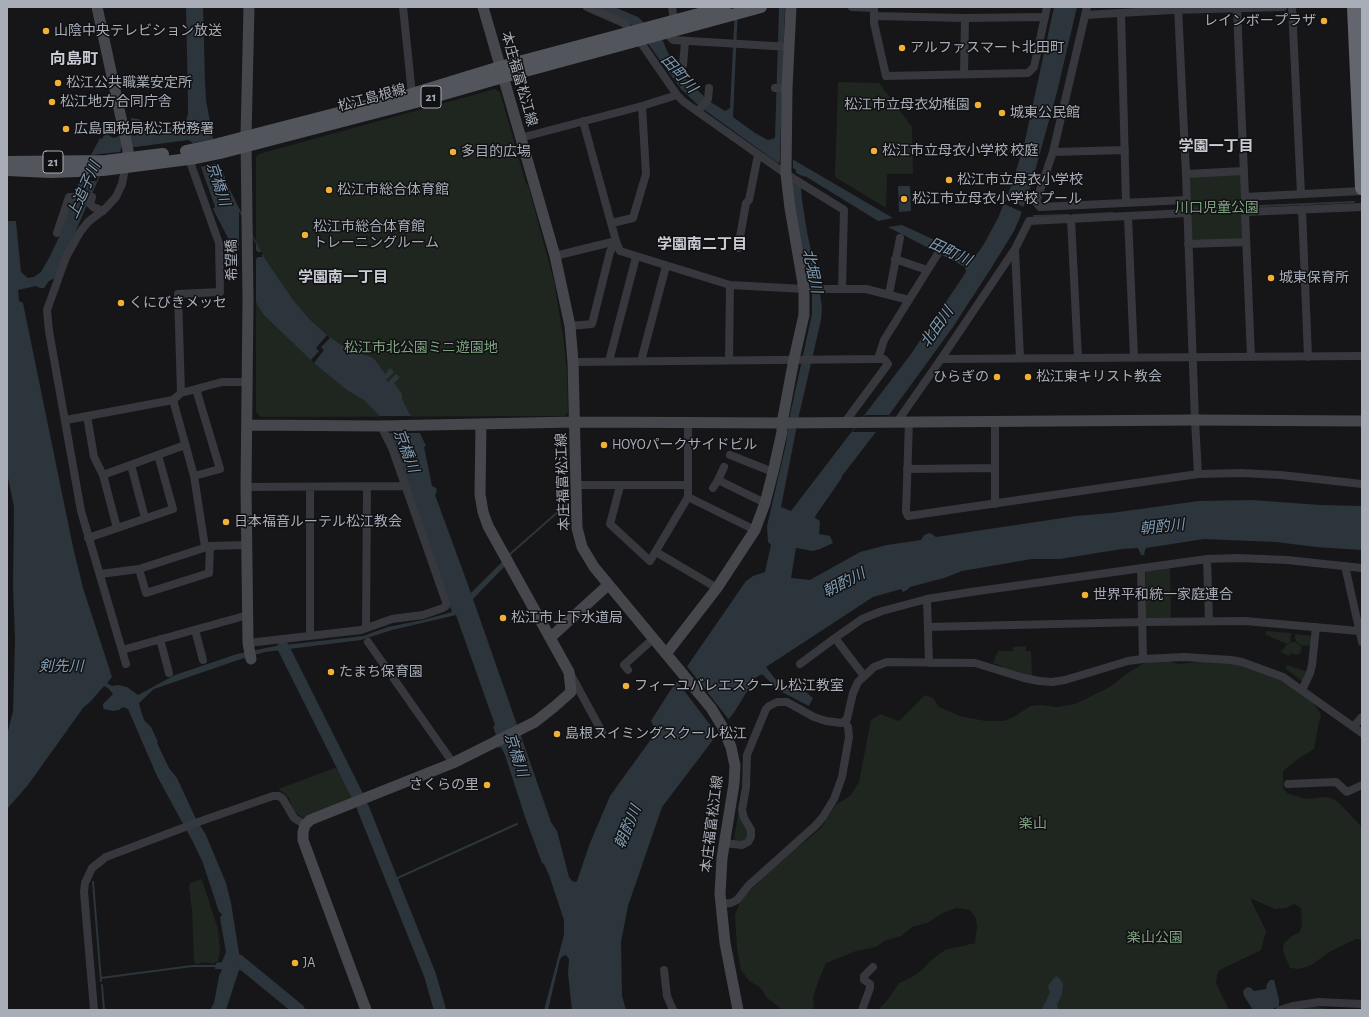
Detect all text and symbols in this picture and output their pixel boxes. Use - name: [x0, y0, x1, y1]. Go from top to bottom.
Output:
- place label: レインボープラザ: [1204, 13, 1316, 29]
- marker: レインボープラザ: [1319, 16, 1329, 26]
- place label: 山陰中央テレビション放送: [54, 23, 222, 39]
- marker: 山陰中央テレビション放送: [41, 26, 51, 36]
- street label: 本庄福富松江線: [497, 30, 541, 128]
- place label: アルファスマート北田町: [910, 40, 1064, 56]
- marker: アルファスマート北田町: [897, 43, 907, 53]
- district label: 向島町: [50, 49, 98, 69]
- water label: 田町川: [657, 51, 701, 97]
- place label: 松江公共職業安定所: [66, 75, 192, 91]
- marker: 松江公共職業安定所: [53, 78, 63, 88]
- street label: 松江島根線: [336, 81, 408, 115]
- road number: 21: [421, 86, 441, 108]
- place label: 松江地方合同庁舎: [60, 94, 172, 110]
- marker: 松江地方合同庁舎: [47, 97, 57, 107]
- place label: 松江市立母衣幼稚園: [844, 97, 970, 113]
- marker: 松江市立母衣幼稚園: [973, 100, 983, 110]
- place label: 城東公民館: [1010, 105, 1080, 121]
- marker: 城東公民館: [997, 108, 1007, 118]
- place label: 広島国税局松江税務署: [74, 121, 214, 137]
- marker: 広島国税局松江税務署: [61, 124, 71, 134]
- district label: 学園一丁目: [1179, 137, 1253, 155]
- place label: 松江市立母衣小学校 校庭: [882, 143, 1038, 159]
- place label: 多目的広場: [461, 144, 531, 160]
- marker: 松江市立母衣小学校 校庭: [869, 146, 879, 156]
- marker: 多目的広場: [448, 147, 458, 157]
- road number: 21: [43, 151, 63, 173]
- water label: 上追子川: [64, 159, 104, 221]
- water label: 京橋川: [202, 160, 234, 208]
- place label: 松江市立母衣小学校: [957, 172, 1083, 188]
- marker: 松江市立母衣小学校: [944, 175, 954, 185]
- place label: 松江市総合体育館: [337, 182, 449, 198]
- marker: 松江市総合体育館: [324, 185, 334, 195]
- place label: 松江市立母衣小学校 プール: [912, 191, 1082, 207]
- marker: 松江市立母衣小学校 プール: [899, 194, 909, 204]
- park label: 川口児童公園: [1175, 200, 1259, 216]
- place label: 松江市総合体育館 トレーニングルーム: [313, 219, 439, 252]
- marker: 松江市総合体育館 トレーニングルーム: [300, 230, 310, 240]
- water label: 田町川: [926, 234, 974, 270]
- district label: 学園南二丁目: [657, 235, 747, 253]
- street label: 希望橋: [223, 239, 241, 281]
- water label: 北堀川: [799, 247, 825, 295]
- district label: 学園南一丁目: [298, 268, 388, 286]
- place label: 城東保育所: [1279, 270, 1349, 286]
- marker: 城東保育所: [1266, 273, 1276, 283]
- place label: くにびきメッセ: [129, 295, 227, 311]
- marker: くにびきメッセ: [116, 298, 126, 308]
- water label: 北田川: [917, 303, 957, 351]
- park label: 松江市北公園ミニ遊園地: [344, 340, 498, 356]
- place label: ひらぎの: [933, 369, 989, 385]
- place label: 松江東キリスト教会: [1036, 369, 1162, 385]
- marker: ひらぎの: [992, 372, 1002, 382]
- marker: 松江東キリスト教会: [1023, 372, 1033, 382]
- water label: 京橋川: [390, 427, 422, 475]
- street label: 本庄福富松江線: [553, 433, 573, 531]
- place label: HOYOパークサイドビル: [612, 437, 758, 453]
- marker: HOYOパークサイドビル: [599, 440, 609, 450]
- place label: 日本福音ルーテル松江教会: [234, 514, 402, 530]
- water label: 朝酌川: [1139, 516, 1185, 538]
- marker: 日本福音ルーテル松江教会: [221, 517, 231, 527]
- water label: 朝酌川: [820, 565, 868, 601]
- place label: 世界平和統一家庭連合: [1093, 587, 1233, 603]
- marker: 世界平和統一家庭連合: [1080, 590, 1090, 600]
- place label: 松江市上下水道局: [511, 610, 623, 626]
- marker: 松江市上下水道局: [498, 613, 508, 623]
- water label: 剣先川: [39, 657, 83, 675]
- place label: たまち保育園: [339, 664, 423, 680]
- marker: たまち保育園: [326, 667, 336, 677]
- place label: フィーユバレエスクール松江教室: [634, 678, 844, 694]
- marker: フィーユバレエスクール松江教室: [621, 681, 631, 691]
- place label: 島根スイミングスクール松江: [565, 726, 747, 742]
- marker: 島根スイミングスクール松江: [552, 729, 562, 739]
- water label: 京橋川: [500, 731, 532, 779]
- street label: 本庄福富松江線: [698, 774, 726, 874]
- place label: さくらの里: [409, 777, 479, 793]
- marker: さくらの里: [482, 780, 492, 790]
- water label: 朝酌川: [611, 803, 645, 851]
- park label: 楽山: [1019, 816, 1047, 832]
- park label: 楽山公園: [1127, 930, 1183, 946]
- place label: JA: [303, 955, 315, 971]
- marker: JA: [290, 958, 300, 968]

